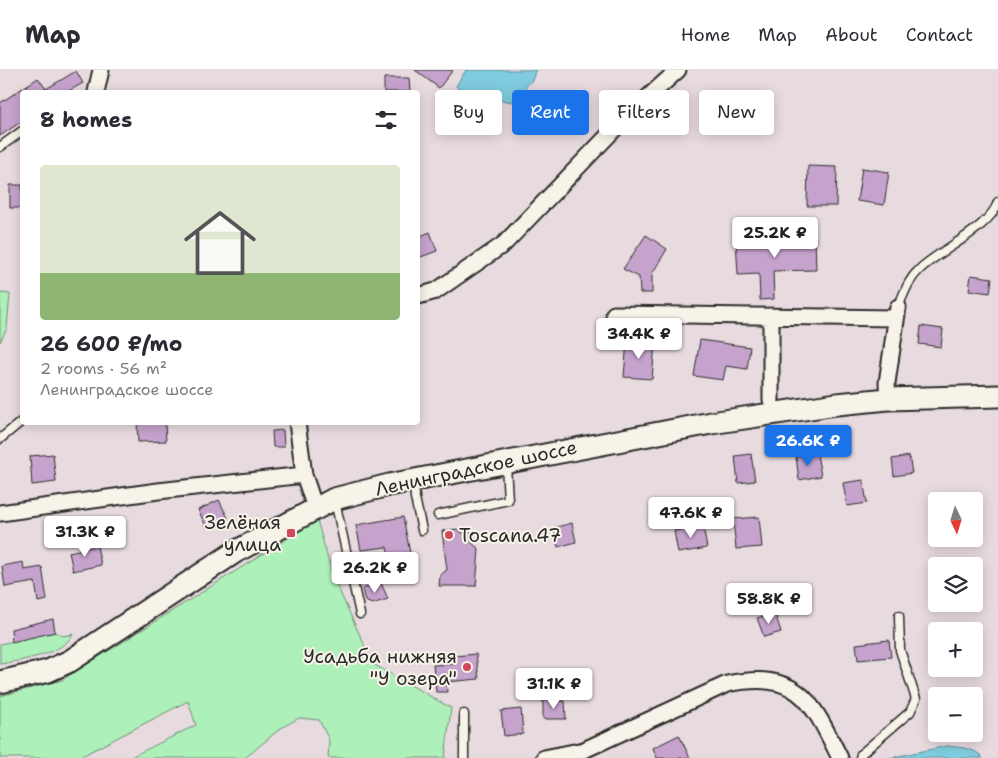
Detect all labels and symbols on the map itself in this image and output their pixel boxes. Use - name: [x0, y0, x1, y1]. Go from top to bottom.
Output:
- pin: 25.2K ₽: [729, 216, 821, 259]
- pin: 34.4K ₽: [593, 318, 685, 360]
- pin: 26.6K ₽: [762, 424, 854, 467]
- street label: Ленинградское шоссе: [373, 434, 579, 502]
- north arrow: [928, 492, 982, 548]
- pin: 47.6K ₽: [645, 496, 737, 539]
- place label: Зелёная улица: [204, 510, 281, 557]
- pin: 31.3K ₽: [39, 516, 131, 558]
- place label: Toscana.47: [459, 523, 561, 548]
- marker: Зелёная улица: [285, 527, 297, 539]
- marker: Toscana.47: [443, 529, 455, 541]
- pin: 26.2K ₽: [329, 552, 421, 594]
- pin: 58.8K ₽: [723, 582, 815, 625]
- place label: Усадьба нижняя "У озера": [303, 644, 457, 691]
- marker: Усадьба нижняя "У озера": [461, 661, 473, 673]
- pin: 31.1K ₽: [508, 668, 600, 710]

